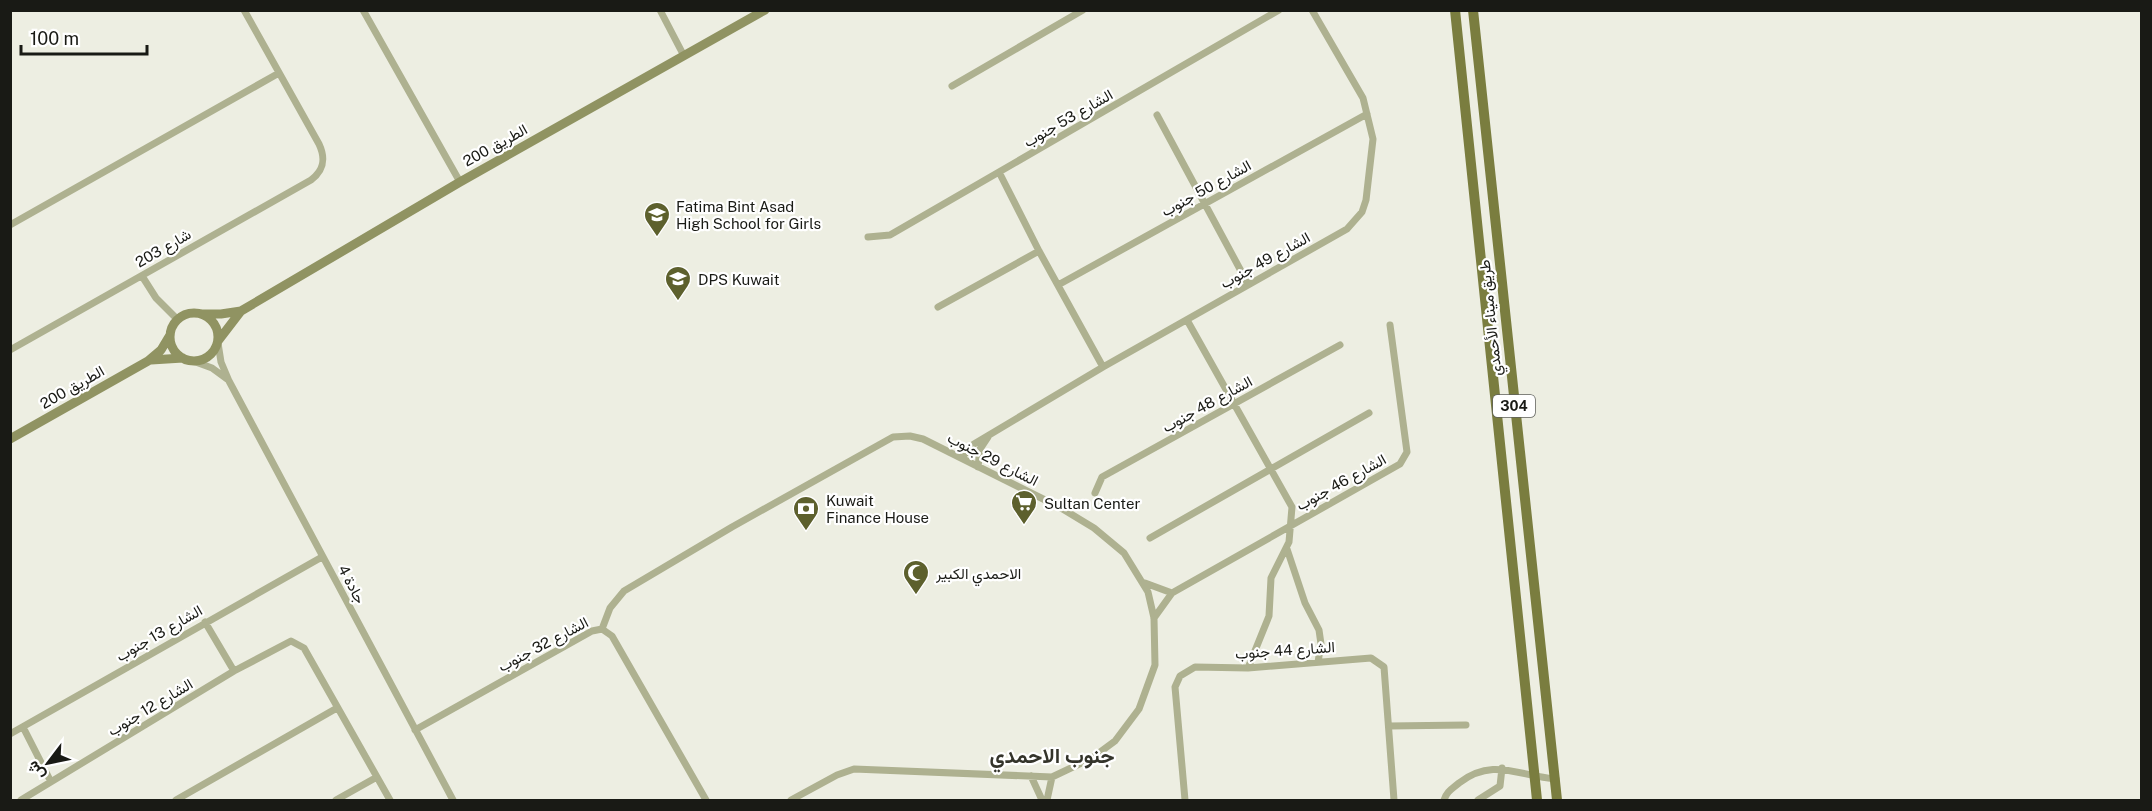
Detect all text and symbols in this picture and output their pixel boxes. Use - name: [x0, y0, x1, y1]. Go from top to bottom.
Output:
- scale bar: [21, 18, 147, 56]
- text: 100 m: [30, 28, 79, 49]
- street label: الشارع 53 جنوب: [1020, 86, 1117, 153]
- street label: الطريق 200: [460, 120, 531, 171]
- street label: الشارع 50 جنوب: [1158, 156, 1255, 222]
- place label: Fatima Bint Asad High School for Girls: [676, 198, 821, 232]
- school or university icon: Fatima Bint Asad High School for Girls: [642, 200, 672, 238]
- street label: شارع 203: [132, 225, 195, 273]
- street label: الشارع 49 جنوب: [1217, 228, 1314, 294]
- street label: طريق ميناء الأحمدي: [1475, 258, 1510, 377]
- school or university icon: DPS Kuwait: [663, 264, 693, 302]
- place label: DPS Kuwait: [698, 271, 780, 288]
- street label: الطريق 200: [37, 362, 108, 414]
- street label: الشارع 48 جنوب: [1159, 372, 1256, 438]
- road number: 304: [1493, 395, 1535, 417]
- street label: الشارع 29 جنوب: [944, 429, 1041, 492]
- street label: الشارع 46 جنوب: [1293, 450, 1390, 516]
- supermarket icon: Sultan Center: [1009, 488, 1039, 526]
- place label: Kuwait Finance House: [826, 492, 929, 526]
- bank icon: Kuwait Finance House: [791, 494, 821, 532]
- place label: Sultan Center: [1044, 495, 1140, 512]
- mosque icon: الاحمدي الكبير: [901, 558, 931, 596]
- street label: جادة 4: [334, 562, 369, 607]
- place label: الاحمدي الكبير: [935, 565, 1021, 587]
- street label: الشارع 13 جنوب: [113, 601, 207, 667]
- street label: الشارع 32 جنوب: [495, 613, 592, 677]
- street label: الشارع 44 جنوب: [1235, 638, 1336, 665]
- street label: الشارع 12 جنوب: [104, 675, 197, 742]
- north arrow: [18, 733, 78, 793]
- district label: جنوب الاحمدي: [989, 743, 1115, 773]
- text: ش: [23, 757, 49, 784]

